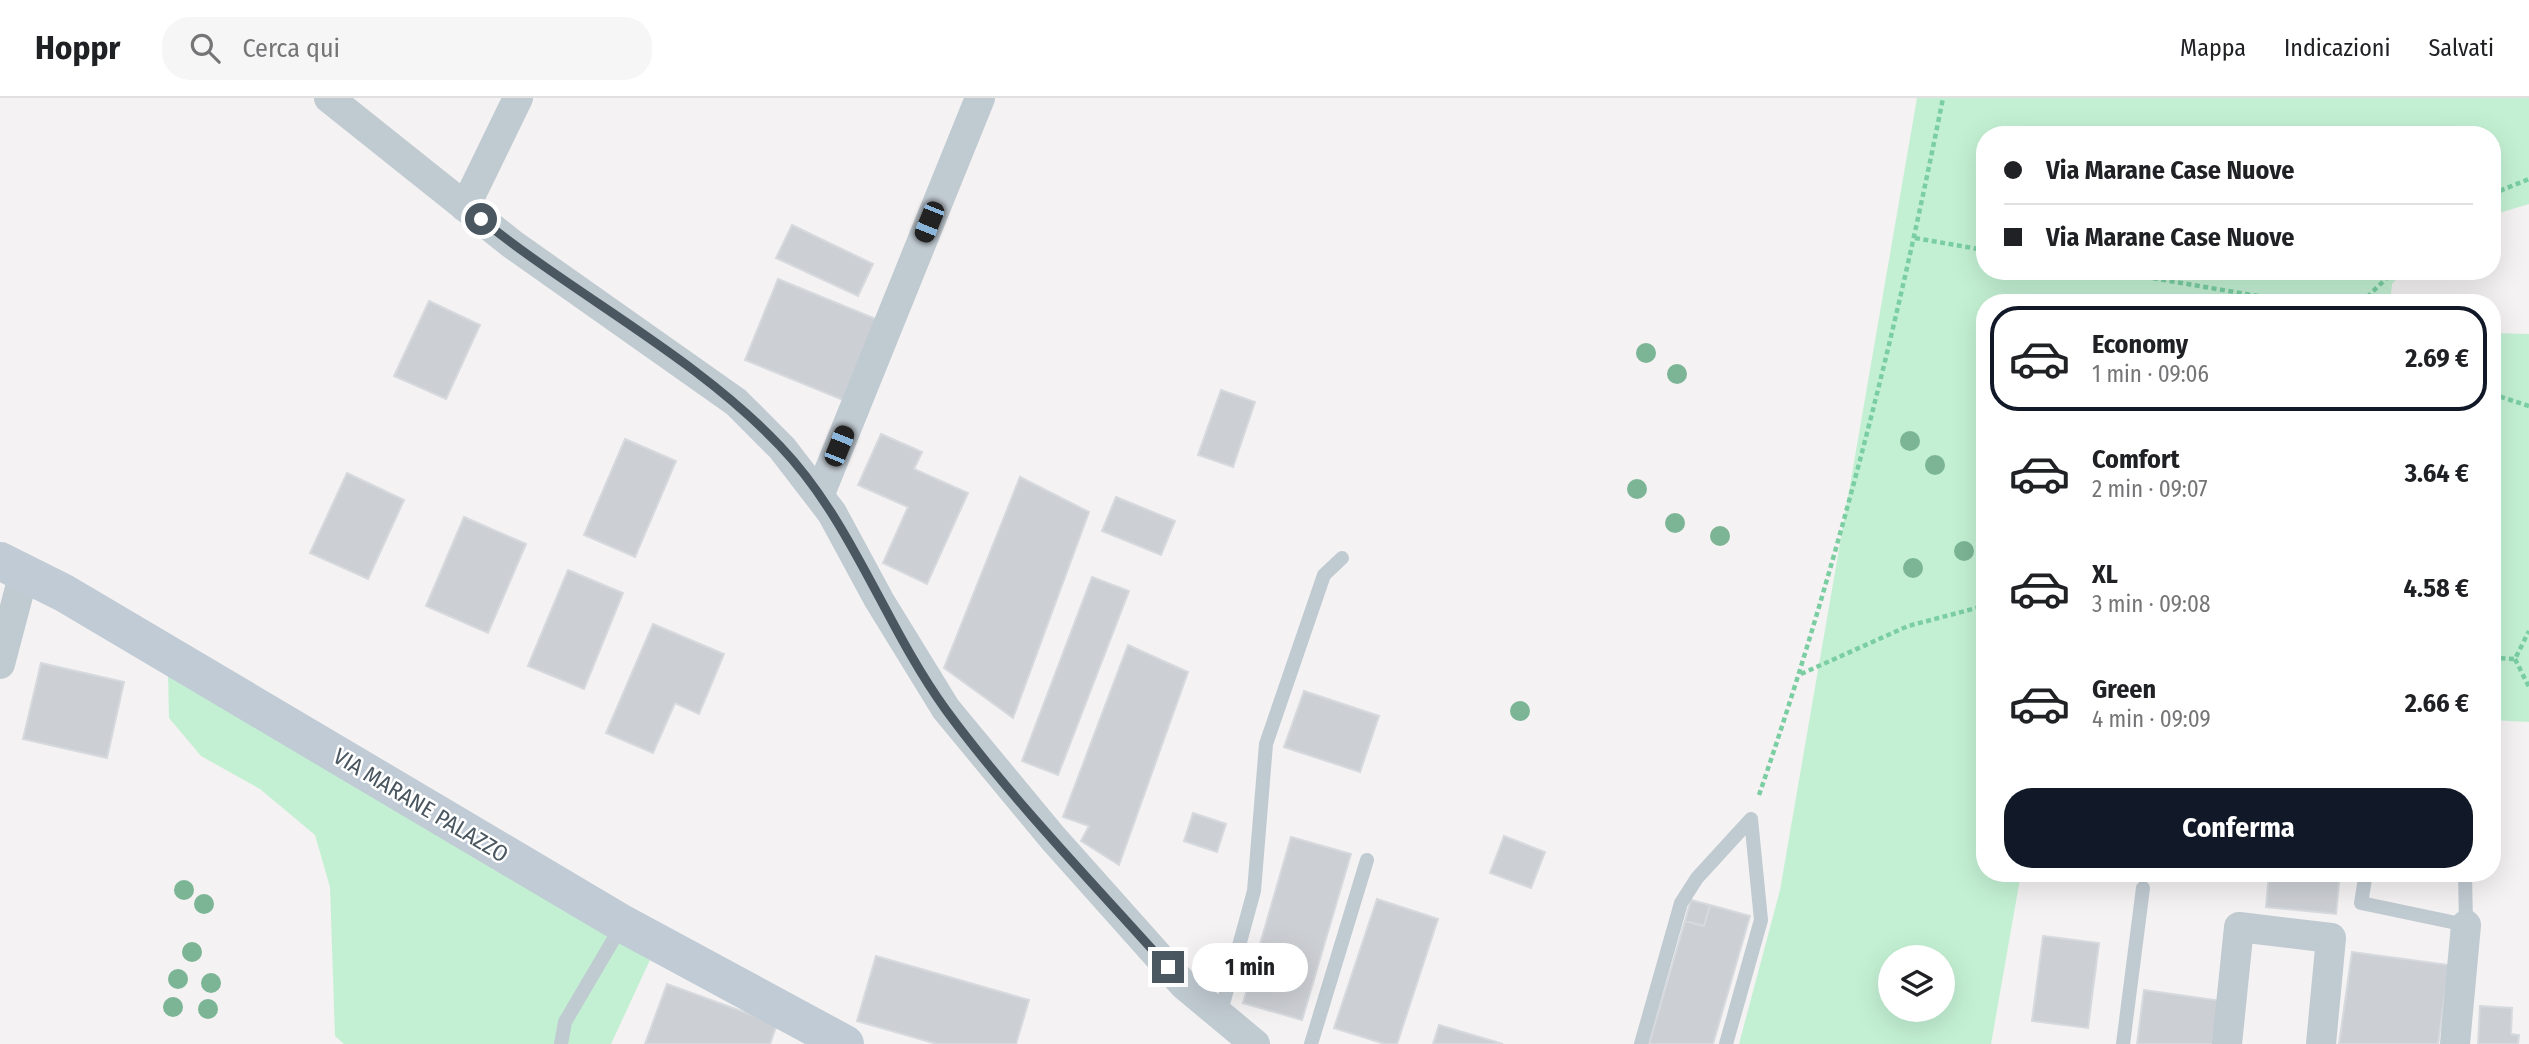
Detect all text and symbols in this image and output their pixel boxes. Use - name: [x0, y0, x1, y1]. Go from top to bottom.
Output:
- search box: [162, 17, 652, 80]
- text: Hoppr: [35, 28, 120, 68]
- icon: search: [186, 29, 224, 67]
- text: Cerca qui: [242, 33, 340, 64]
- text: Mappa: [2180, 34, 2246, 62]
- text: Indicazioni: [2284, 34, 2390, 62]
- text: Salvati: [2428, 34, 2494, 62]
- text: Via Marane Case Nuove: [2046, 155, 2294, 186]
- car: [912, 199, 947, 245]
- route start: [465, 203, 497, 235]
- text: Via Marane Case Nuove: [2046, 222, 2294, 253]
- icon: car: [2008, 327, 2071, 390]
- text: Economy: [2092, 329, 2188, 360]
- text: 2.69 €: [2405, 343, 2469, 374]
- text: 1 min · 09:06: [2092, 360, 2209, 388]
- car: [822, 423, 857, 469]
- icon: car: [2008, 442, 2071, 505]
- text: Comfort: [2092, 444, 2180, 475]
- text: 3.64 €: [2405, 458, 2469, 489]
- text: 2 min · 09:07: [2092, 475, 2208, 503]
- icon: car: [2008, 557, 2071, 620]
- text: XL: [2092, 559, 2118, 590]
- text: 4.58 €: [2404, 573, 2469, 604]
- text: 3 min · 09:08: [2092, 590, 2210, 618]
- icon: car: [2008, 672, 2071, 735]
- text: Green: [2092, 674, 2156, 705]
- text: 2.66 €: [2405, 688, 2469, 719]
- text: 4 min · 09:09: [2092, 705, 2211, 733]
- street label: VIA MARANE PALAZZO: [329, 742, 513, 868]
- button: Conferma: [2004, 788, 2473, 868]
- callout: 1 min: [1192, 942, 1308, 992]
- map controls: [1878, 945, 1955, 1022]
- button: layers: [1878, 945, 1955, 1022]
- route end: [1152, 951, 1184, 983]
- text: 1 min: [1225, 953, 1275, 981]

